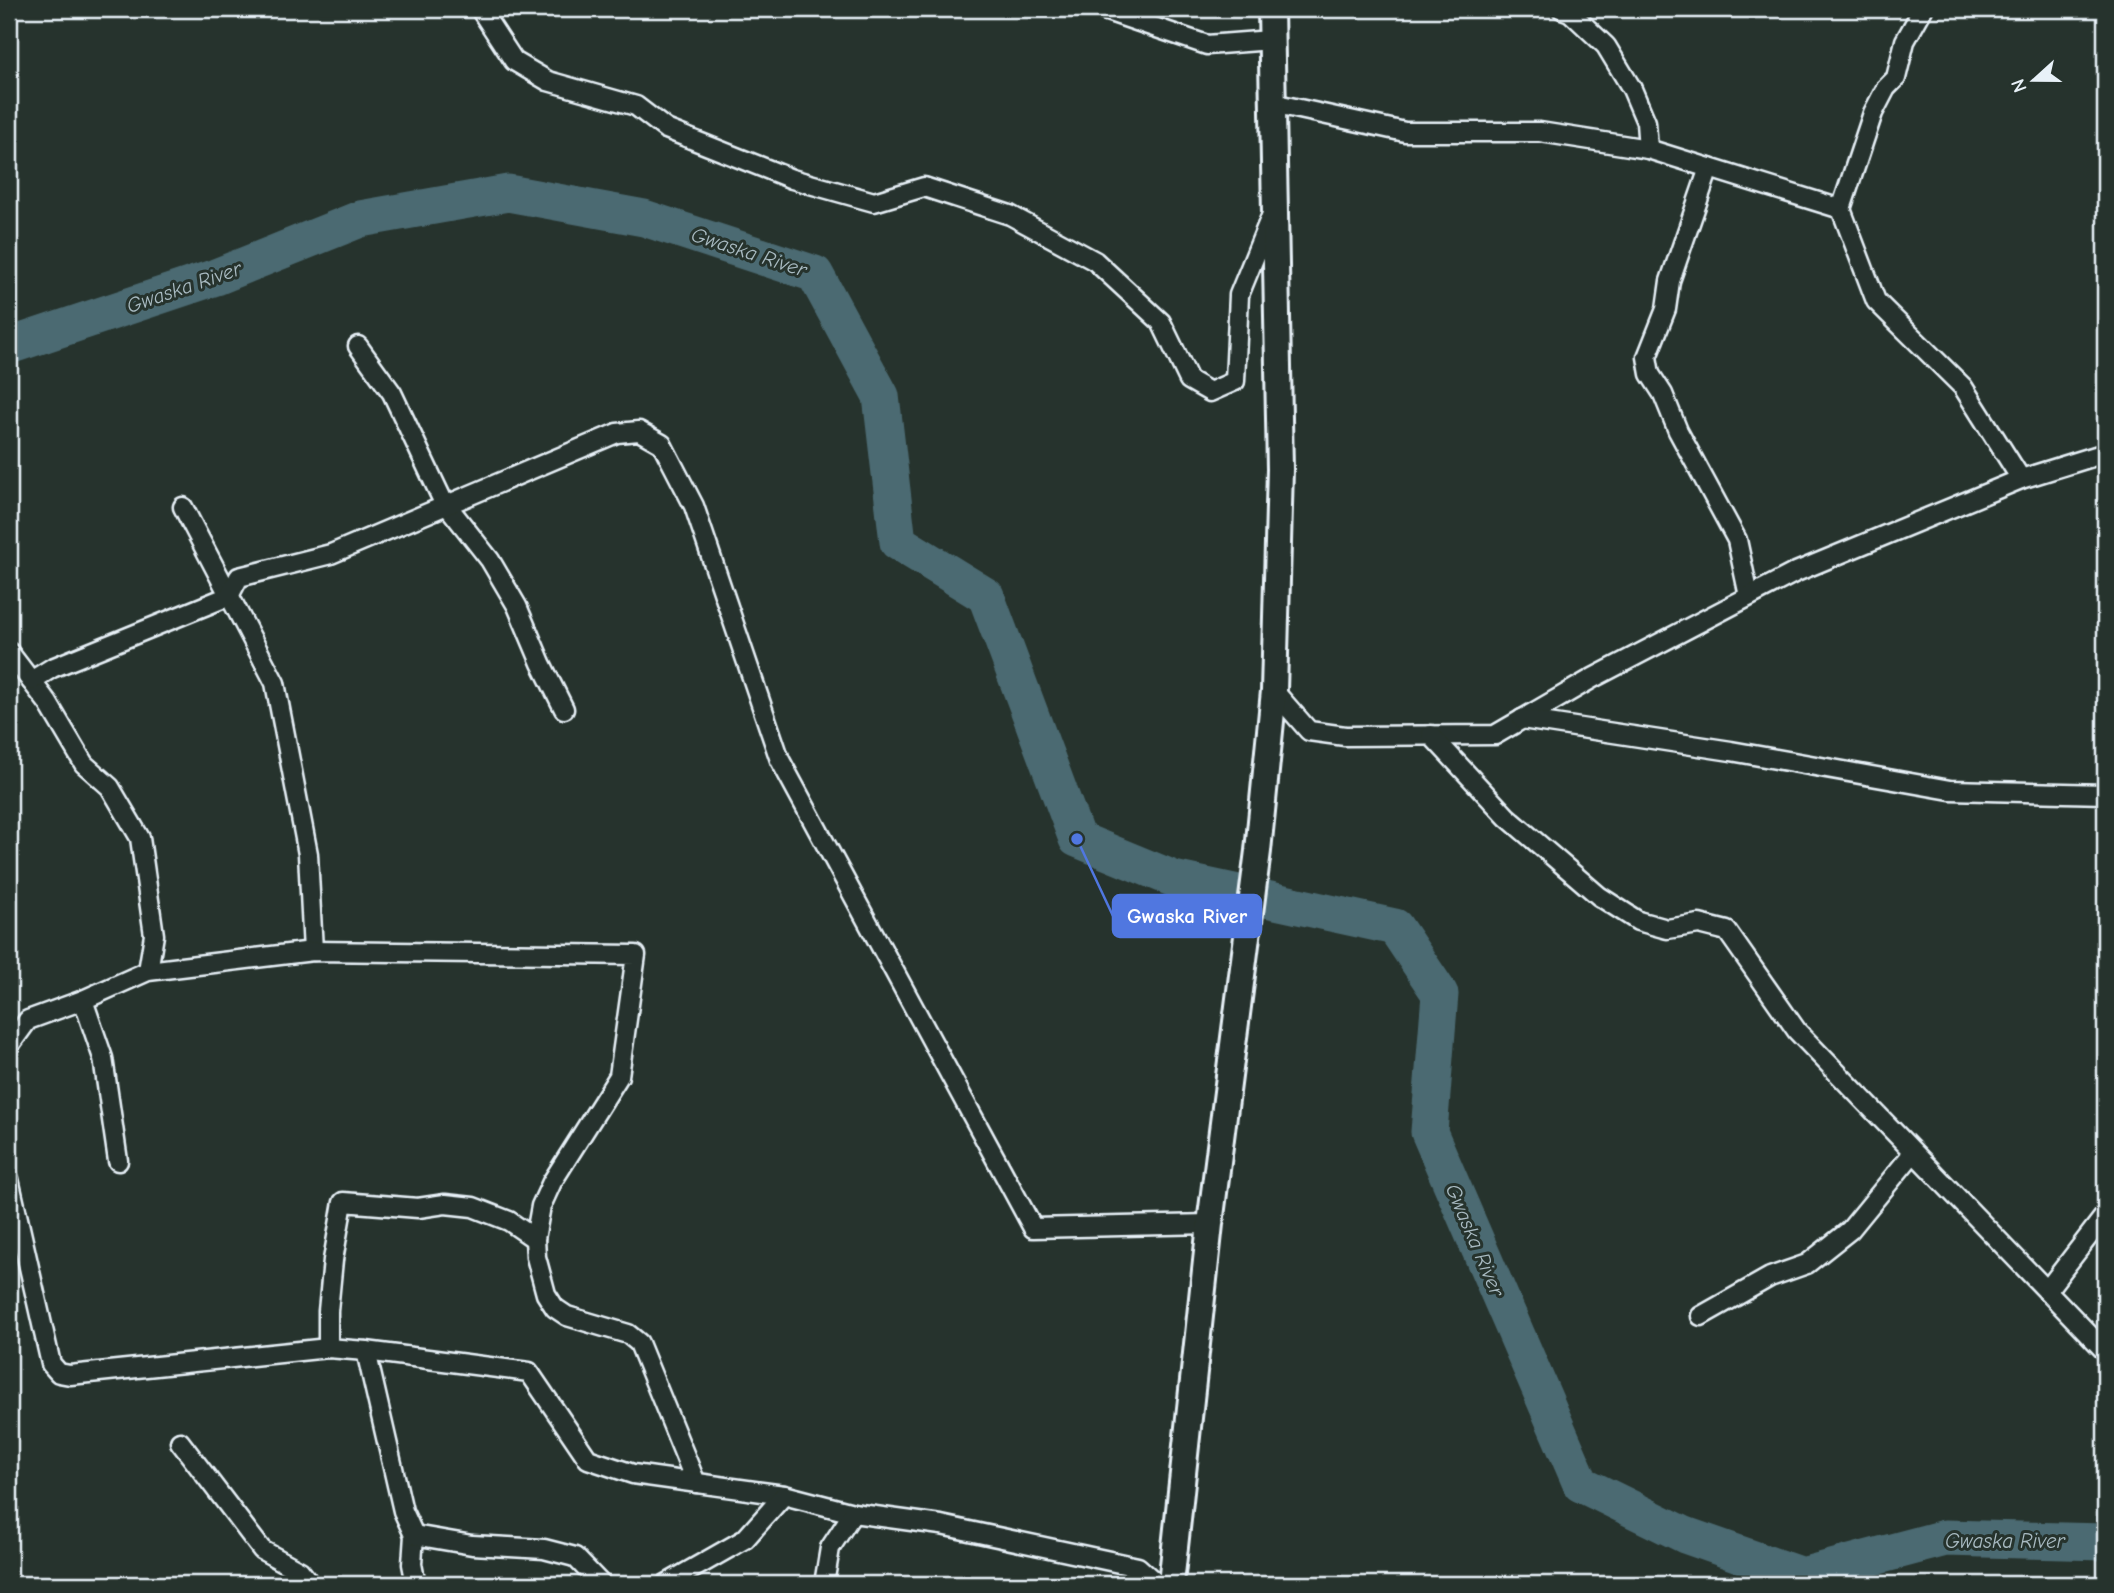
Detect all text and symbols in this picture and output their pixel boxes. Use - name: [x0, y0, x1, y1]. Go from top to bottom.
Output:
- north arrow: [1998, 46, 2068, 116]
- text: N: [2007, 76, 2032, 95]
- water label: Gwaska River: [688, 222, 811, 282]
- water label: Gwaska River: [123, 256, 246, 318]
- callout: Gwaska River: [1113, 895, 1261, 937]
- text: Gwaska River: [1127, 904, 1248, 928]
- water label: Gwaska River: [1441, 1180, 1510, 1301]
- water label: Gwaska River: [1945, 1529, 2067, 1553]

